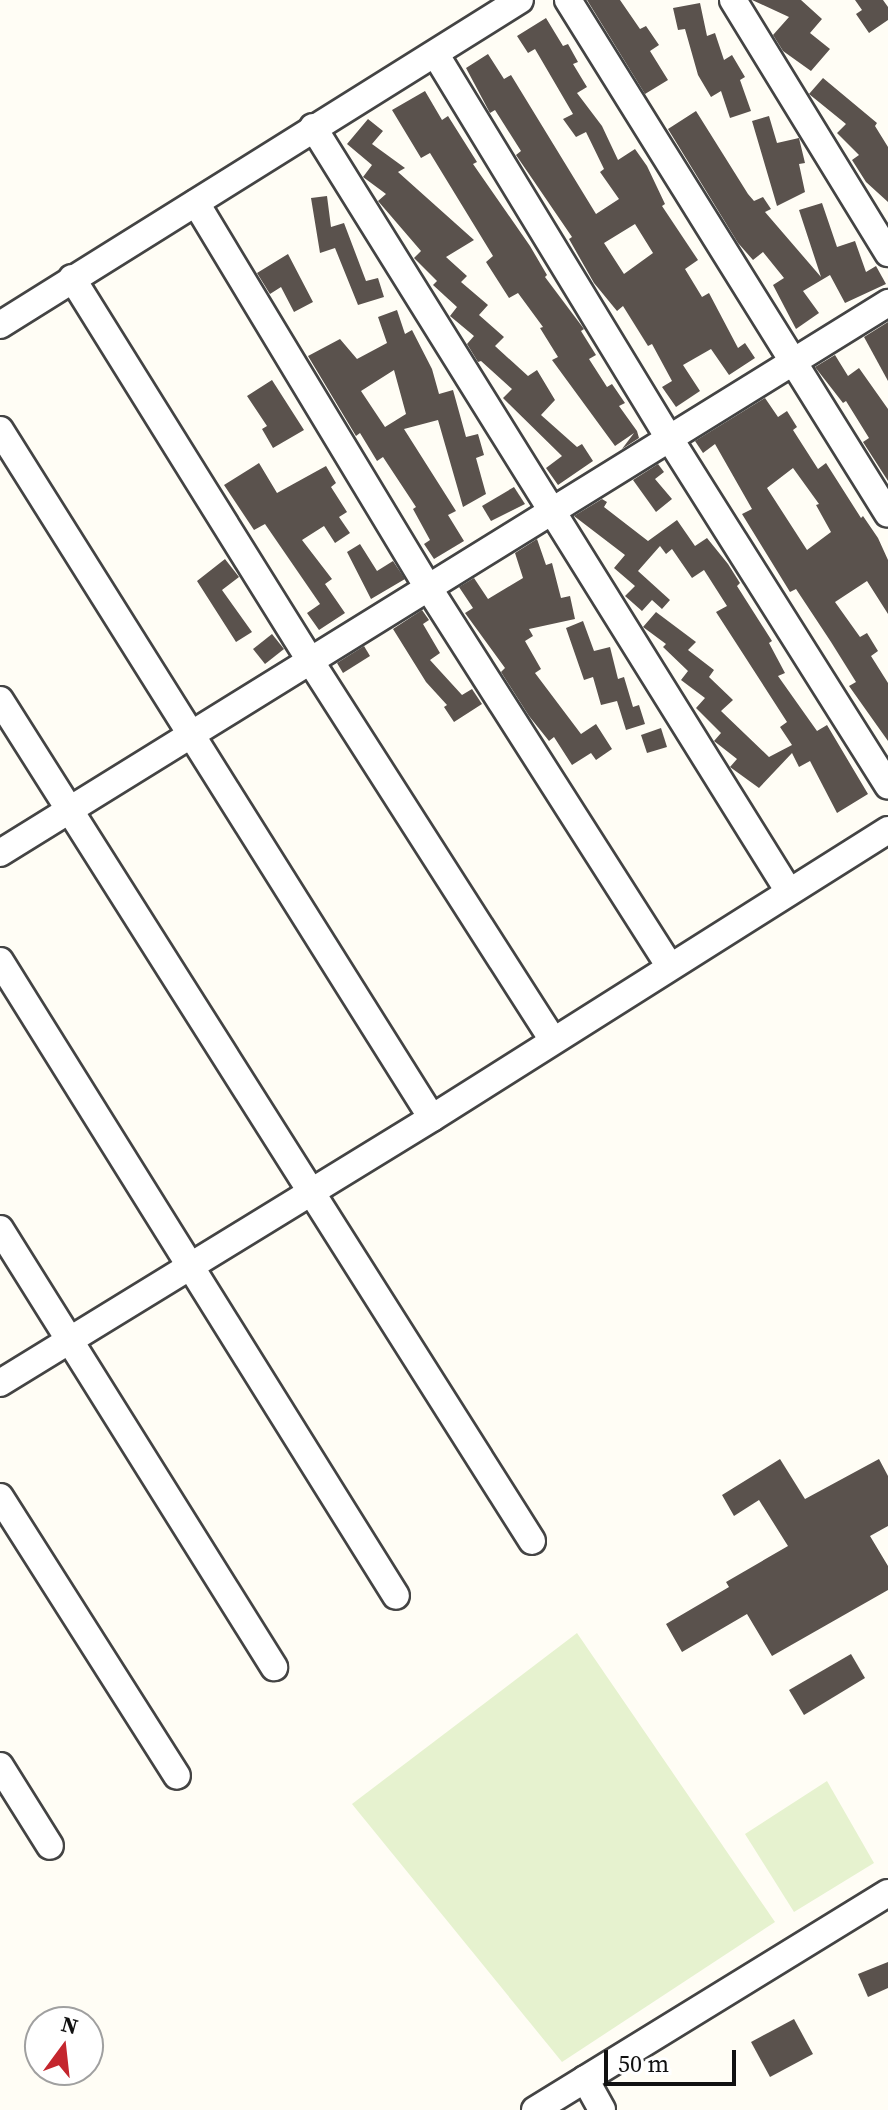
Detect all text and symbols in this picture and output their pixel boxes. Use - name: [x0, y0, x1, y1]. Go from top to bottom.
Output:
- north arrow: [24, 2006, 104, 2086]
- text: N: [58, 2008, 81, 2041]
- scale bar: [608, 2034, 740, 2084]
- text: 50 m: [618, 2047, 669, 2080]

